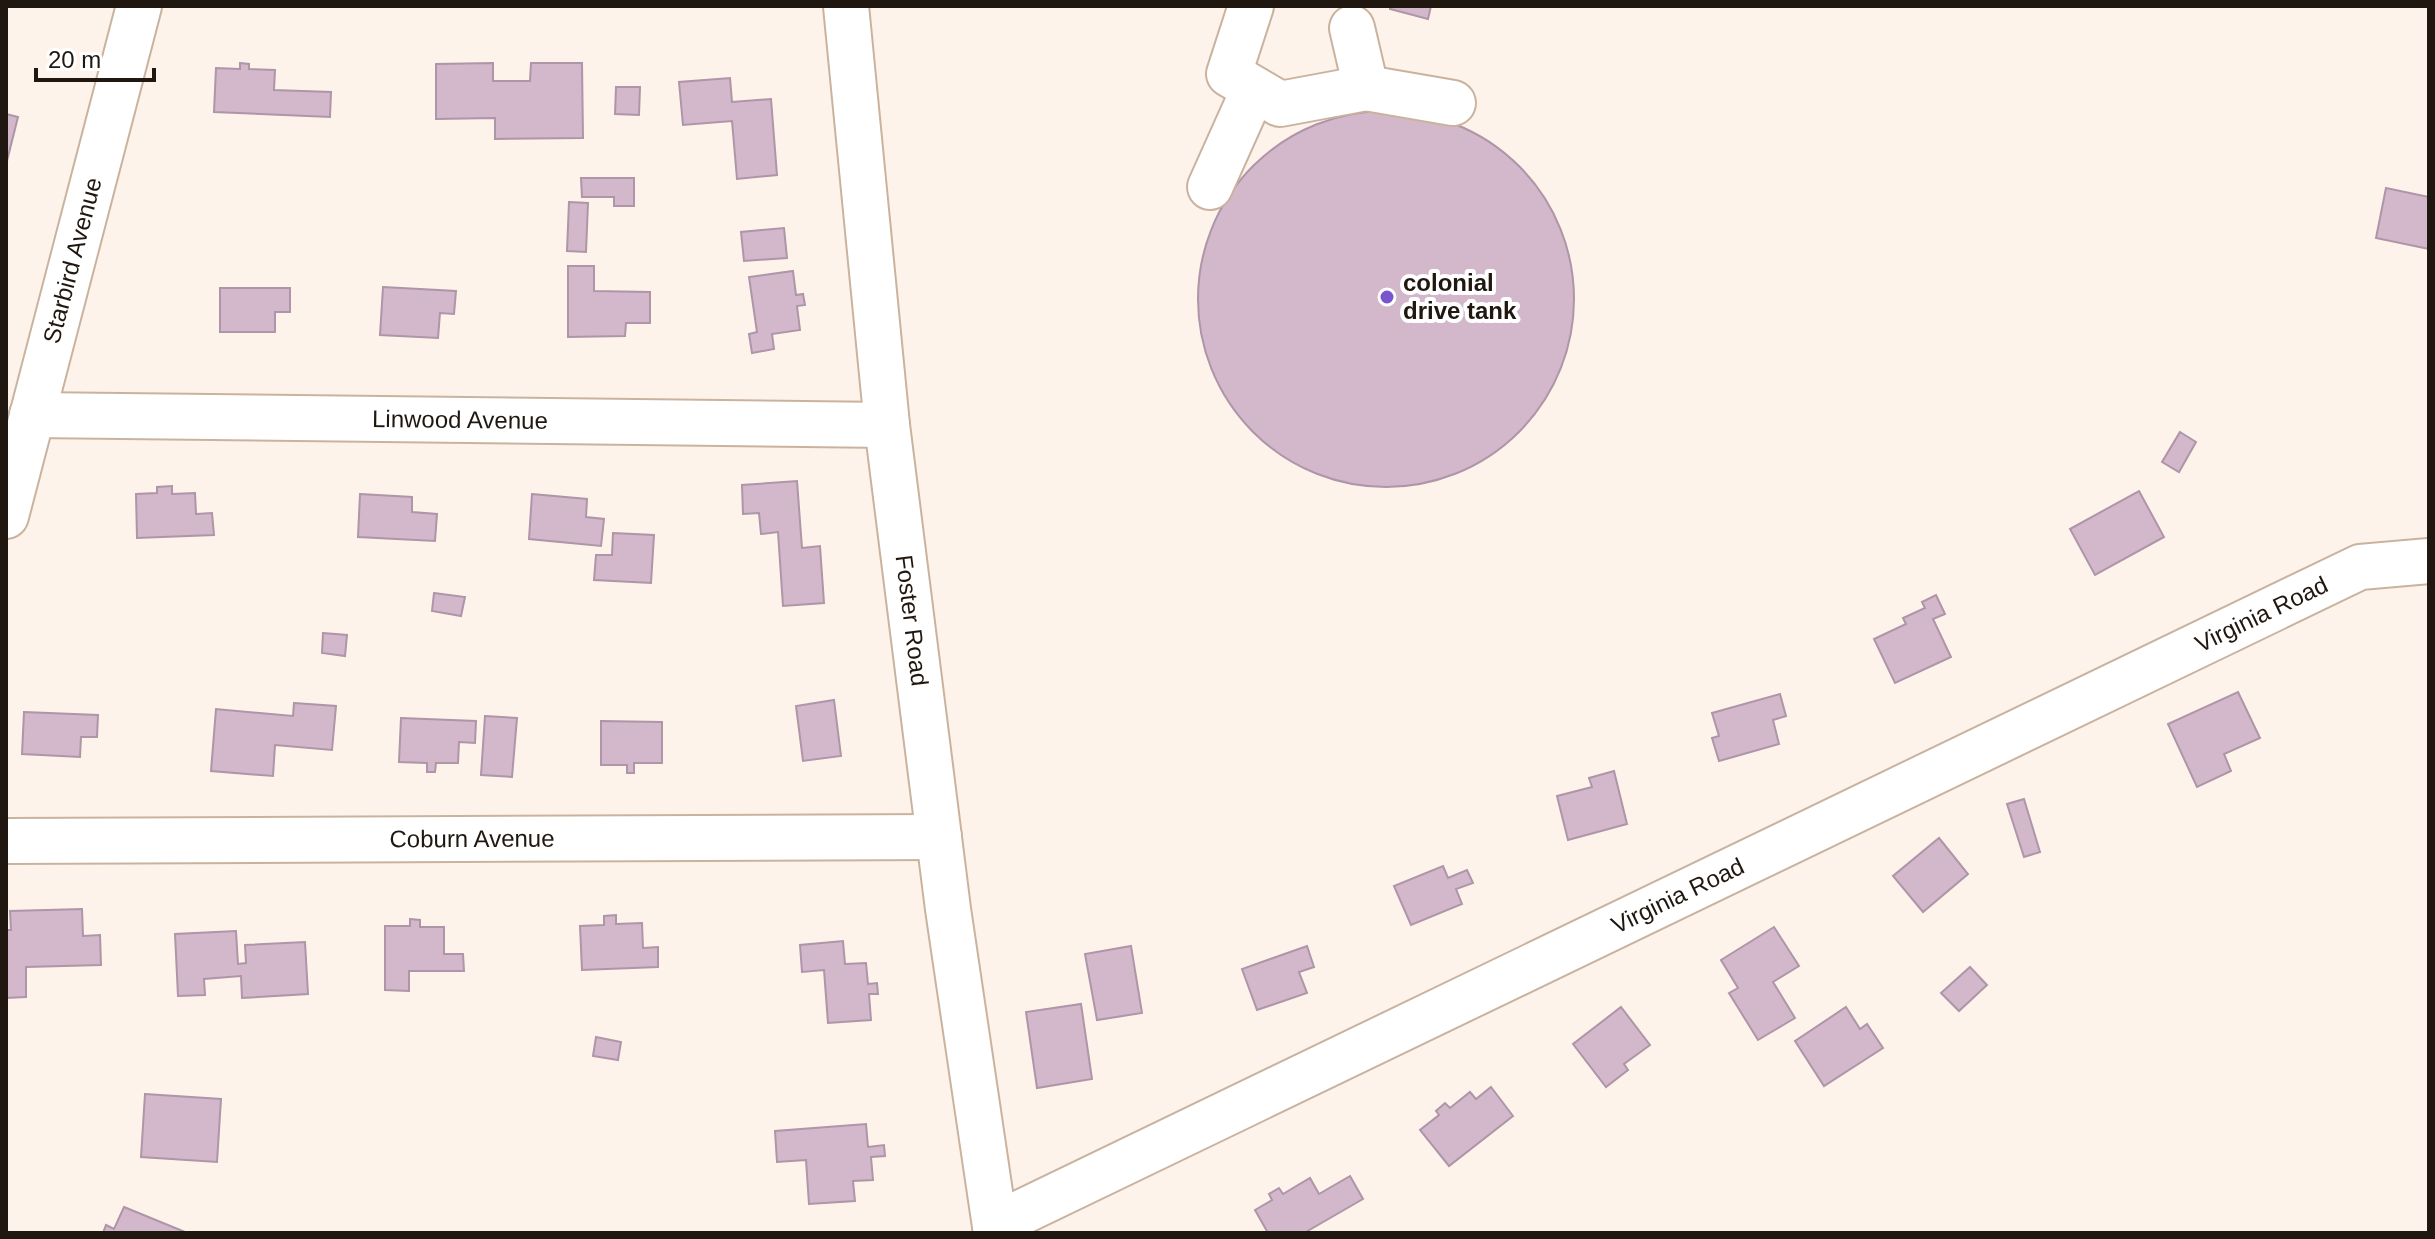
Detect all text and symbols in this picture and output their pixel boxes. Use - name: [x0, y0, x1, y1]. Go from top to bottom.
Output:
- scale bar: [36, 32, 154, 82]
- text: 20 m: [48, 46, 101, 73]
- street label: Starbird Avenue: [38, 175, 107, 346]
- place label: colonial drive tank: [1403, 269, 1517, 324]
- marker: colonial drive tank: [1378, 288, 1396, 306]
- street label: Linwood Avenue: [372, 405, 548, 434]
- street label: Foster Road: [890, 553, 934, 688]
- street label: Virginia Road: [2191, 571, 2332, 657]
- street label: Coburn Avenue: [389, 825, 555, 852]
- street label: Virginia Road: [1607, 852, 1748, 939]

